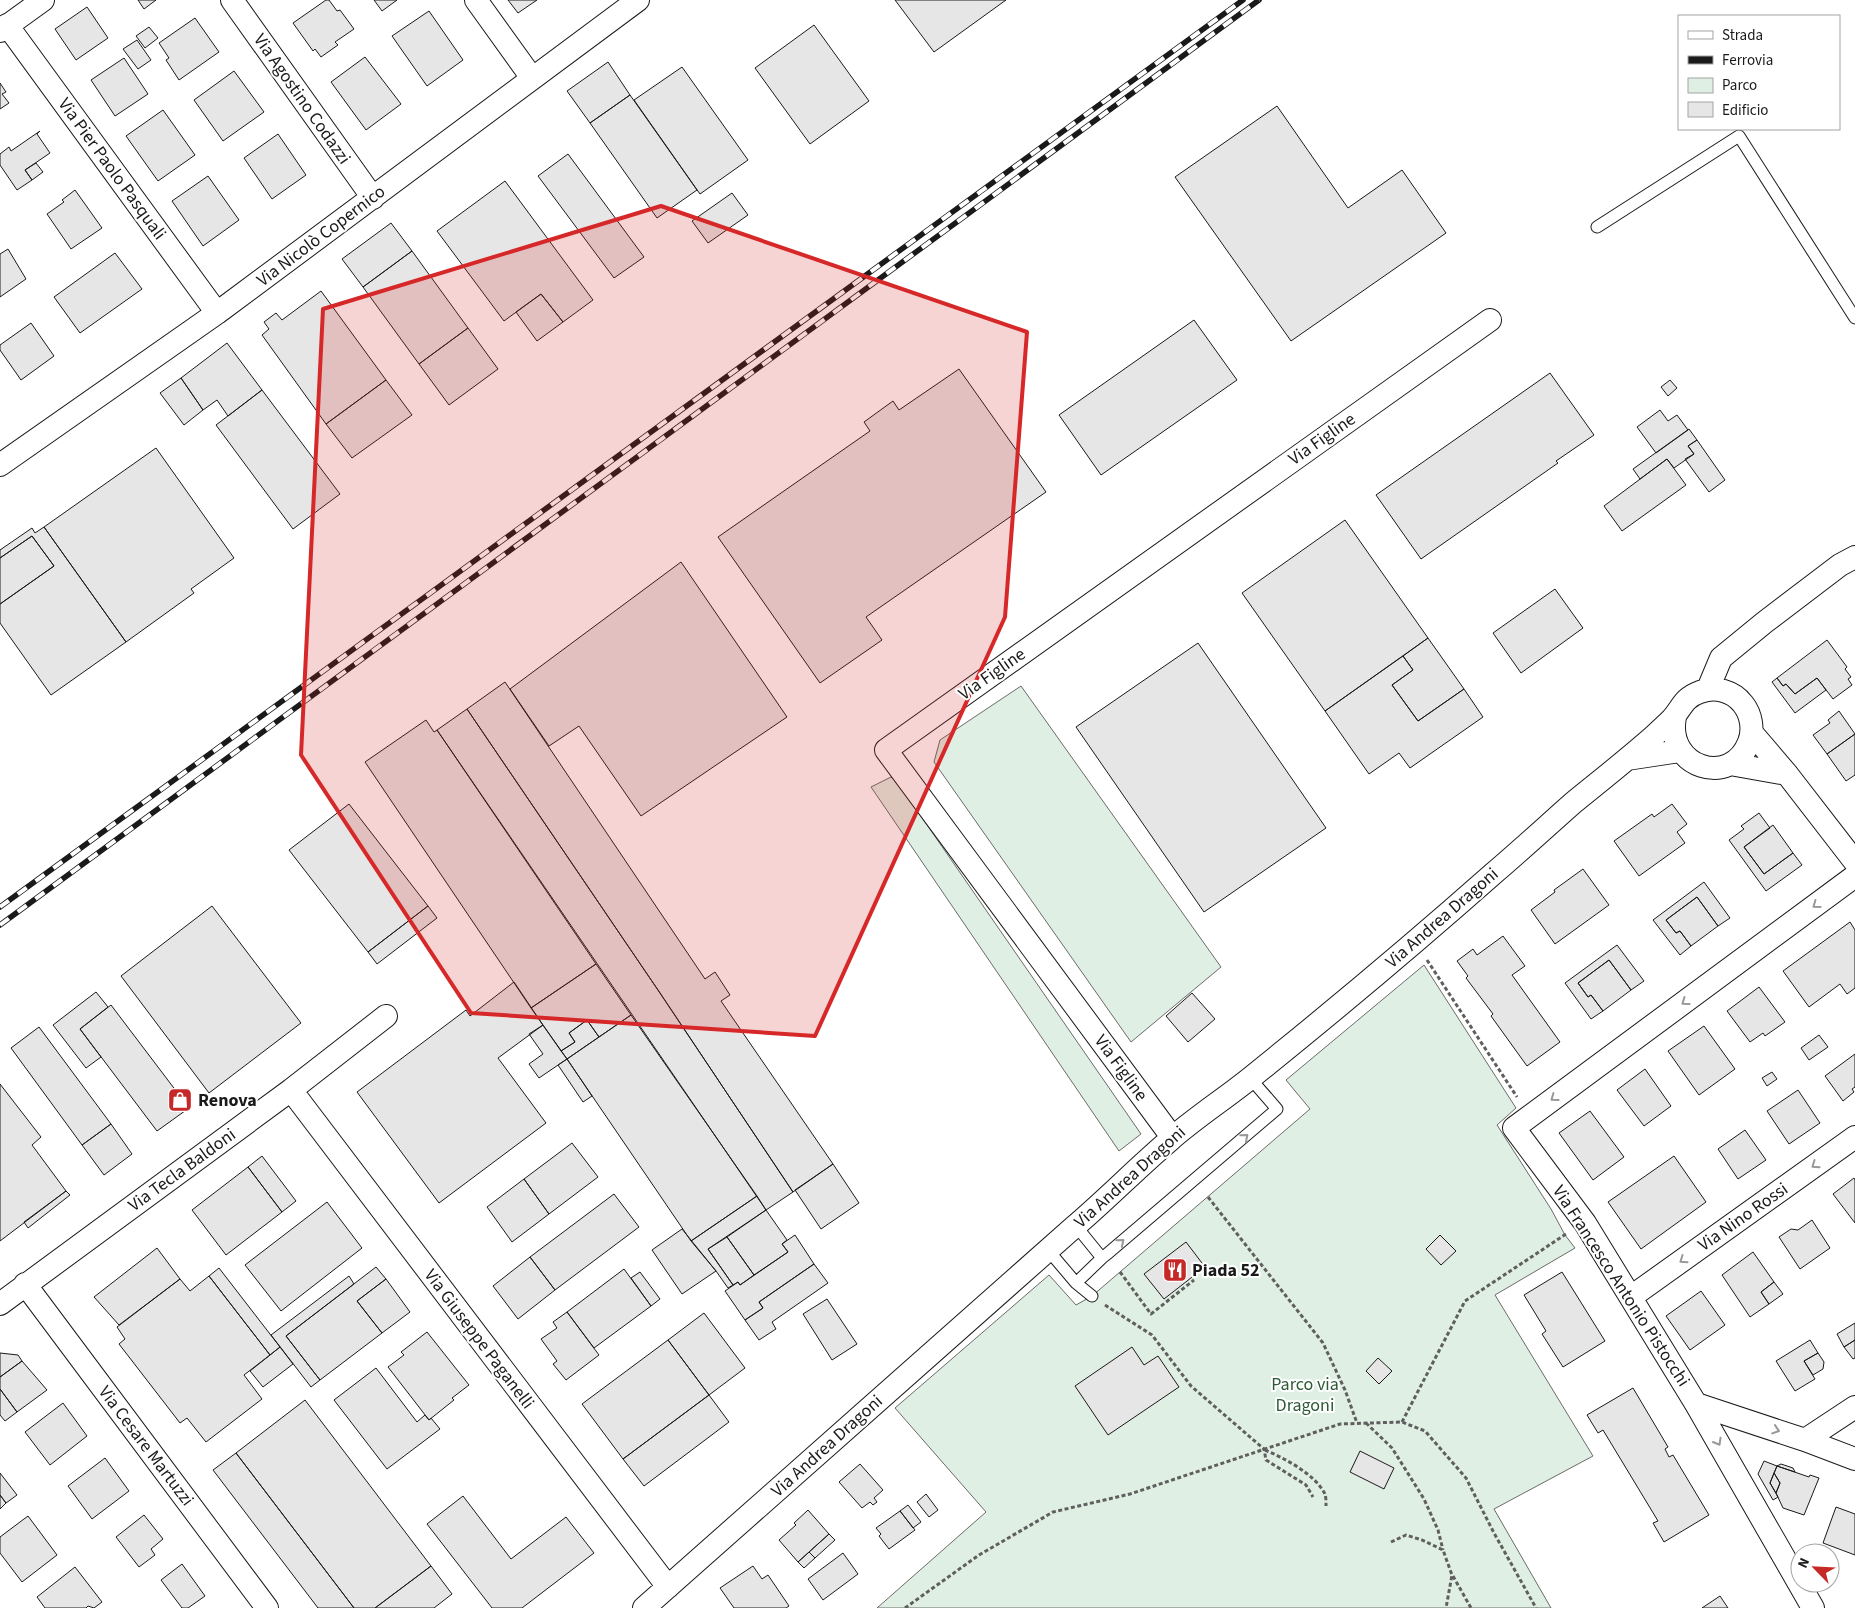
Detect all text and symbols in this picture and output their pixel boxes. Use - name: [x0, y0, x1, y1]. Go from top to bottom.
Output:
- legend: [1678, 15, 1840, 130]
- text: Strada: [1722, 25, 1763, 46]
- street label: Via Agostino Codazzi: [247, 29, 357, 169]
- text: Ferrovia: [1722, 50, 1773, 71]
- text: Parco: [1722, 75, 1757, 96]
- street label: Via Pier Paolo Pasquali: [52, 93, 172, 245]
- text: Edificio: [1722, 100, 1769, 121]
- street label: Via Nicolò Copernico: [252, 179, 390, 293]
- street label: Via Figline: [1283, 407, 1361, 471]
- street label: Via Figline: [953, 642, 1031, 706]
- street label: Via Andrea Dragoni: [1380, 862, 1504, 974]
- one-way arrow: [1813, 900, 1822, 908]
- one-way arrow: [1681, 996, 1691, 1005]
- street label: Via Figline: [1088, 1030, 1154, 1106]
- shop icon: Renova: [167, 1087, 193, 1113]
- place label: Renova: [198, 1088, 257, 1113]
- one-way arrow: [1550, 1092, 1560, 1101]
- street label: Via Andrea Dragoni: [1069, 1120, 1191, 1234]
- street label: Via Tecla Baldoni: [123, 1122, 241, 1218]
- one-way arrow: [1239, 1134, 1248, 1143]
- one-way arrow: [1811, 1159, 1821, 1168]
- street label: Via Nino Rossi: [1693, 1177, 1793, 1257]
- street label: Via Francesco Antonio Pistocchi: [1546, 1180, 1696, 1392]
- one-way arrow: [1115, 1240, 1124, 1248]
- one-way arrow: [1680, 1254, 1689, 1262]
- restaurant icon: Piada 52: [1162, 1257, 1188, 1283]
- place label: Piada 52: [1192, 1258, 1260, 1283]
- street label: Via Giuseppe Paganelli: [418, 1264, 540, 1414]
- park label: Parco via Dragoni: [1271, 1372, 1339, 1418]
- street label: Via Cesare Martuzzi: [92, 1381, 200, 1511]
- street label: Via Andrea Dragoni: [766, 1389, 888, 1503]
- one-way arrow: [1771, 1425, 1779, 1435]
- one-way arrow: [1712, 1437, 1722, 1446]
- north arrow: [1790, 1543, 1840, 1593]
- text: N: [1793, 1555, 1815, 1571]

